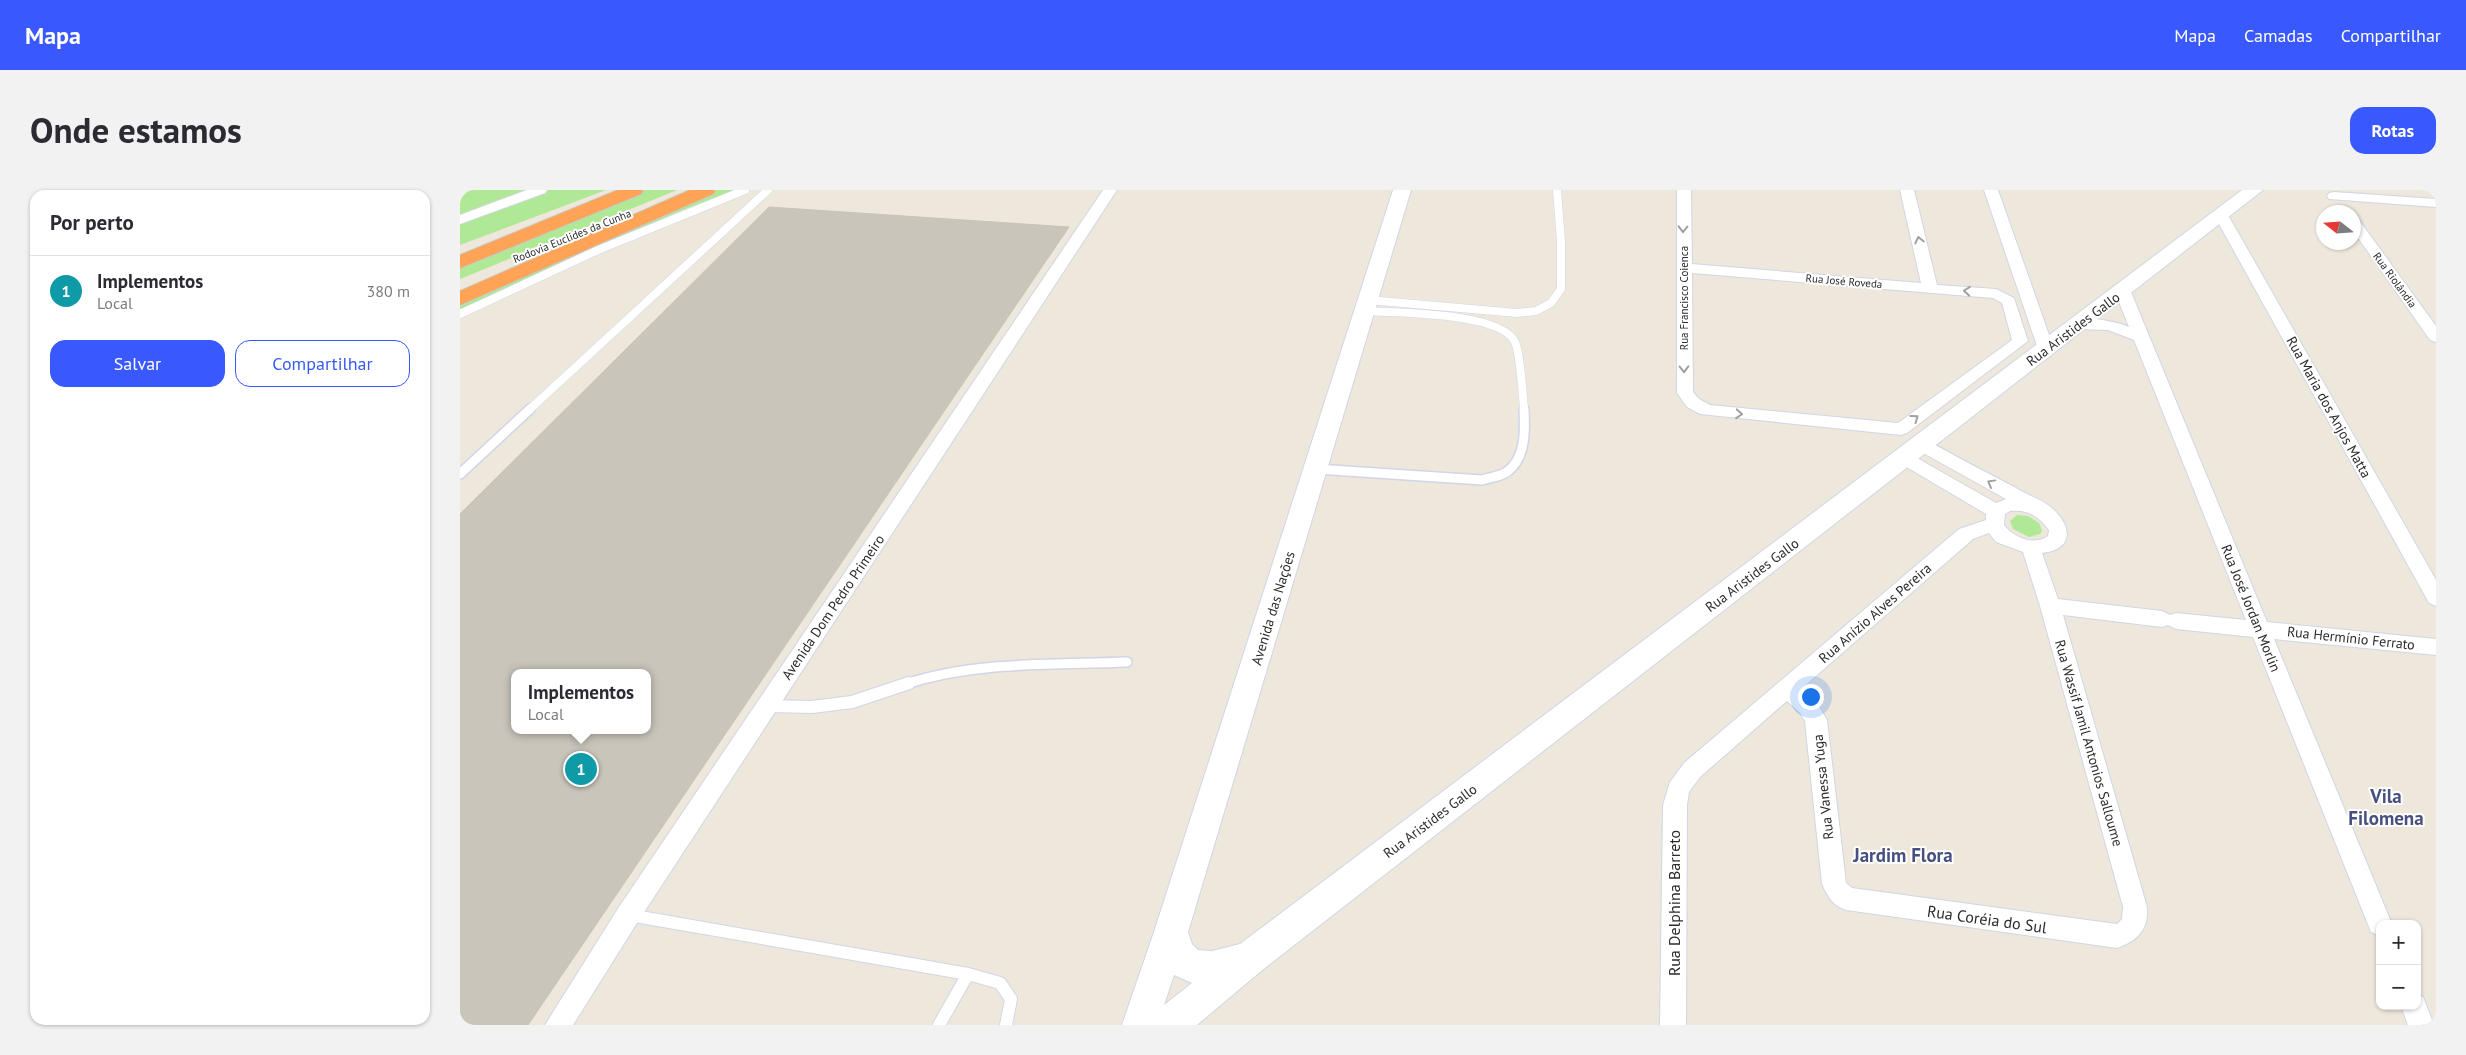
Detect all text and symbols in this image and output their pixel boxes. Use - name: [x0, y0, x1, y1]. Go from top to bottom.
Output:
- text: Mapa: [25, 20, 81, 51]
- text: Mapa: [2174, 24, 2216, 47]
- text: Camadas: [2244, 24, 2313, 47]
- text: Compartilhar: [2341, 24, 2441, 47]
- text: Onde estamos: [30, 107, 242, 153]
- button: Rotas: [2350, 107, 2436, 154]
- north arrow: [2316, 205, 2361, 250]
- street label: Rodovia Euclides da Cunha: [511, 206, 633, 266]
- text: Por perto: [50, 209, 134, 236]
- one-way arrow: [1678, 225, 1689, 233]
- one-way arrow: [1914, 236, 1925, 245]
- street label: Rua Francisco Coienca: [1677, 246, 1691, 350]
- street label: Rua Riolândia: [2370, 250, 2420, 310]
- text: Implementos: [97, 269, 203, 293]
- street label: Rua José Roveda: [1805, 271, 1883, 291]
- text: 1: [61, 281, 71, 301]
- text: 380 m: [367, 281, 410, 301]
- one-way arrow: [1963, 285, 1971, 296]
- street label: Rua Aristides Gallo: [2023, 288, 2123, 370]
- text: Local: [97, 293, 133, 313]
- street label: Rua Maria dos Anjos Matta: [2283, 333, 2375, 481]
- button: Salvar: [50, 340, 225, 387]
- button: Compartilhar: [235, 340, 410, 387]
- one-way arrow: [1679, 366, 1689, 373]
- one-way arrow: [1736, 408, 1744, 419]
- one-way arrow: [1909, 416, 1918, 424]
- one-way arrow: [1988, 479, 1997, 489]
- street label: Avenida Dom Pedro Primeiro: [778, 531, 888, 683]
- street label: Rua Aristides Gallo: [1702, 534, 1802, 616]
- street label: Rua José Jordan Morlin: [2217, 542, 2285, 674]
- street label: Avenida das Nações: [1247, 549, 1299, 667]
- street label: Rua Anízio Alves Pereira: [1815, 559, 1935, 667]
- street label: Rua Hermínio Ferrato: [2286, 622, 2416, 654]
- street label: Rua Wassif Jamil Antonios Salloume: [2051, 638, 2127, 848]
- popup: [511, 669, 651, 734]
- text: Implementos: [528, 680, 634, 704]
- your location: [1798, 684, 1824, 710]
- text: Local: [528, 704, 564, 724]
- street label: Rua Vanessa Yuga: [1809, 733, 1837, 841]
- pin: 1: [565, 750, 597, 788]
- street label: Rua Aristides Gallo: [1380, 780, 1480, 862]
- district label: Vila Filomena: [2348, 784, 2424, 830]
- street label: Rua Delphina Barreto: [1664, 830, 1684, 976]
- district label: Jardim Flora: [1852, 843, 1953, 867]
- street label: Rua Coréia do Sul: [1926, 901, 2048, 937]
- map controls: [2376, 920, 2421, 1010]
- button: +: [2376, 920, 2421, 965]
- button: −: [2376, 965, 2421, 1010]

